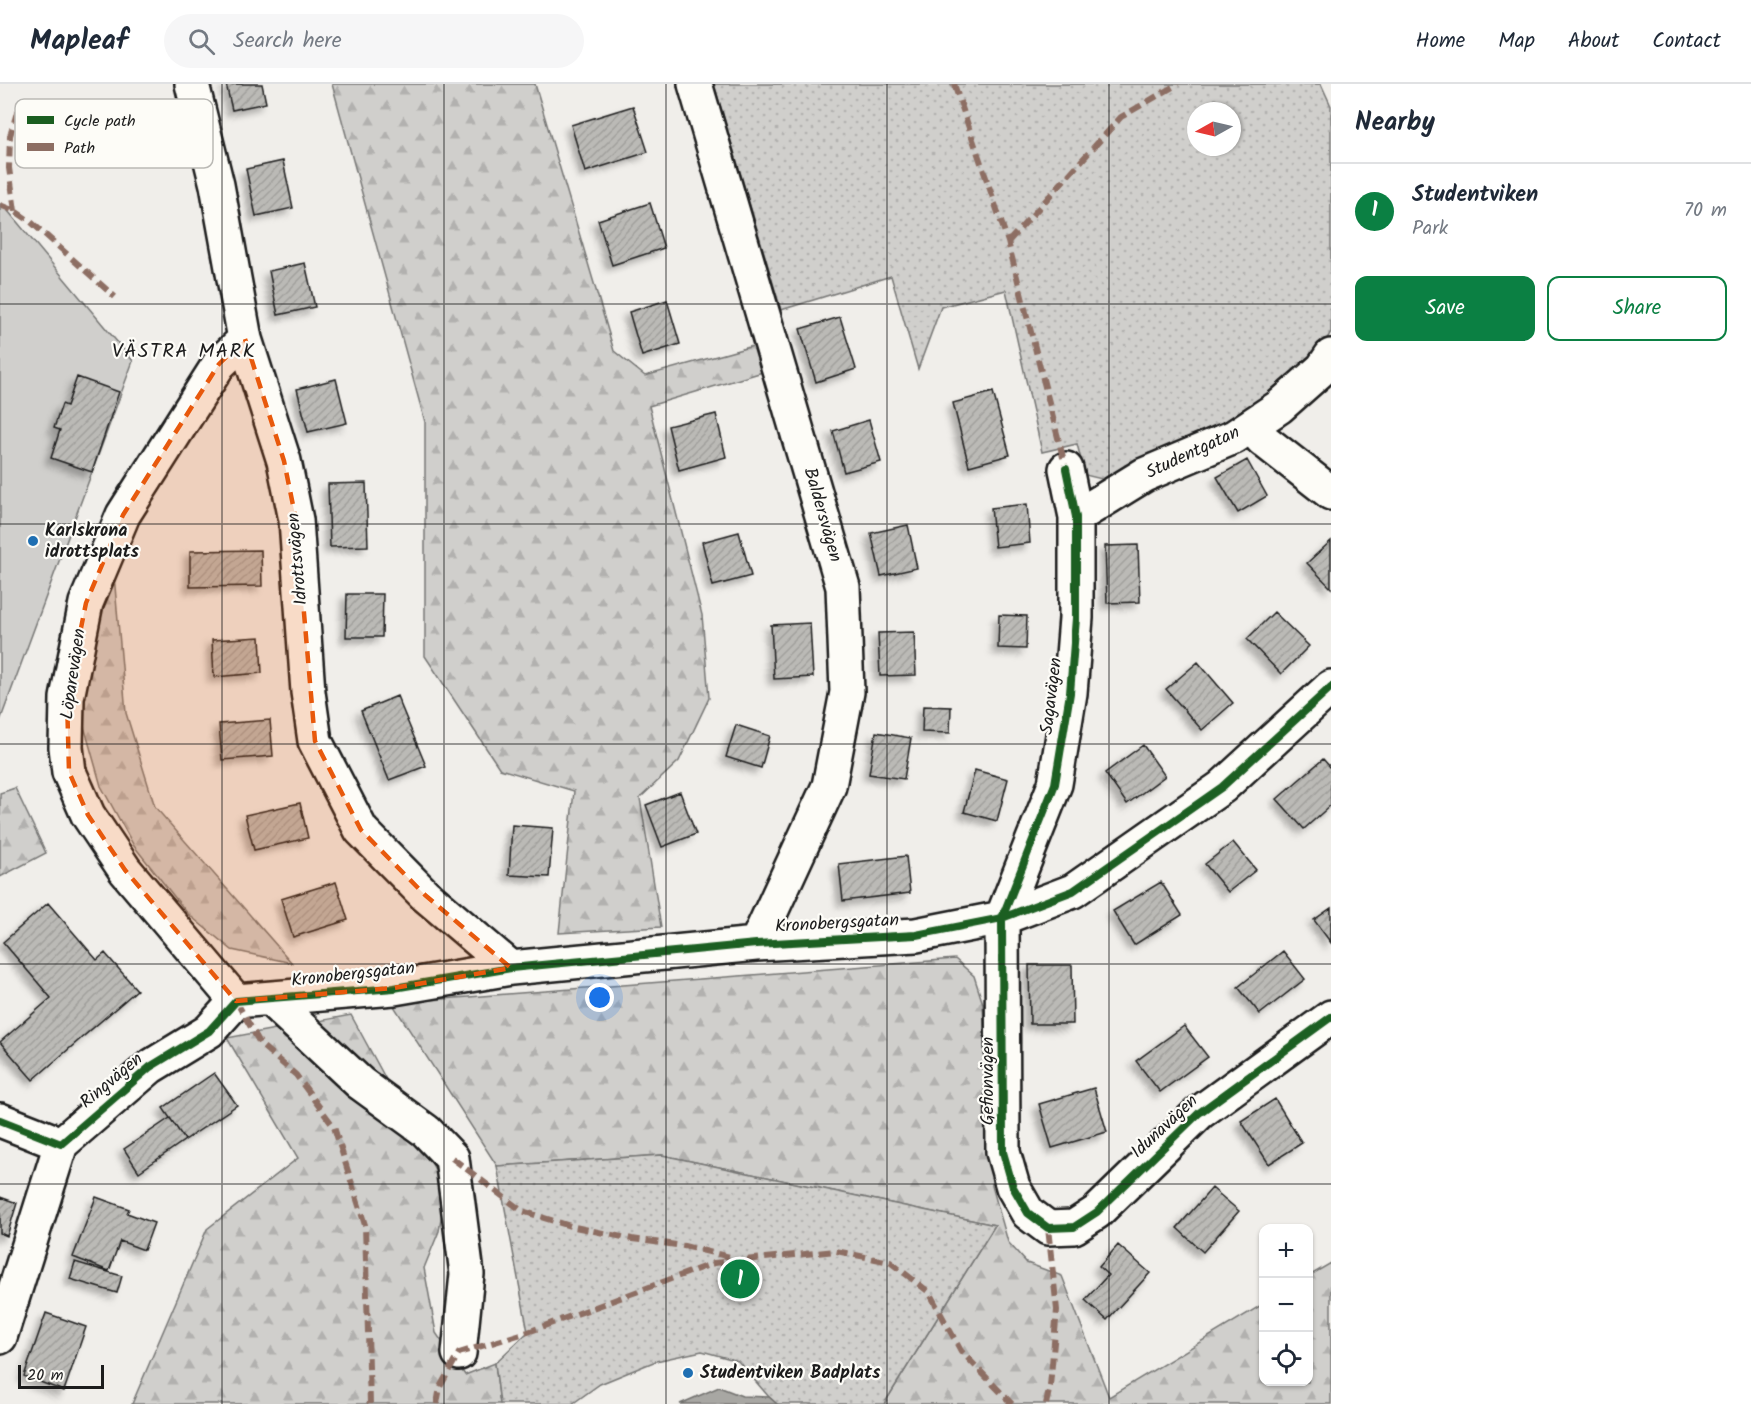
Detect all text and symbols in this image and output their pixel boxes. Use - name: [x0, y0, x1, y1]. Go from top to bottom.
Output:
- search box: [164, 14, 584, 68]
- text: Mapleaf: [30, 19, 128, 64]
- text: Search here: [233, 24, 342, 59]
- icon: search: [185, 25, 218, 58]
- text: Home: [1416, 25, 1465, 58]
- text: Map: [1498, 25, 1535, 58]
- text: About: [1568, 25, 1619, 58]
- text: Contact: [1652, 25, 1721, 58]
- legend: [15, 99, 213, 168]
- north arrow: [1187, 102, 1241, 156]
- text: Nearby: [1355, 102, 1435, 144]
- text: Cycle path: [64, 109, 136, 134]
- text: Path: [64, 136, 95, 161]
- text: Studentviken: [1412, 178, 1538, 213]
- text: 1: [1371, 195, 1378, 227]
- text: 70 m: [1684, 195, 1727, 227]
- text: Park: [1412, 213, 1448, 245]
- button: Save: [1355, 276, 1535, 341]
- button: Share: [1547, 276, 1727, 341]
- district label: VÄSTRA MARK: [112, 336, 256, 368]
- street label: Studentgatan: [1141, 419, 1245, 487]
- street label: Baldersvägen: [795, 464, 849, 566]
- street label: Idrottsvägen: [280, 512, 316, 606]
- place label: Karlskrona idrottsplats: [45, 517, 140, 567]
- marker: Karlskrona idrottsplats: [26, 534, 40, 548]
- street label: Löparevägen: [53, 627, 95, 721]
- street label: Sagavägen: [1033, 656, 1071, 736]
- street label: Kronobergsgatan: [774, 906, 900, 942]
- street label: Kronobergsgatan: [290, 954, 416, 996]
- your location: [585, 983, 614, 1012]
- street label: Gefionvägen: [974, 1037, 1003, 1125]
- street label: Ringvägen: [74, 1046, 150, 1116]
- street label: Idunavägen: [1125, 1088, 1205, 1166]
- map controls: [1259, 1224, 1313, 1386]
- button: +: [1259, 1224, 1313, 1278]
- pin: 1: [720, 1256, 760, 1302]
- button: −: [1259, 1278, 1313, 1332]
- button: locate: [1259, 1332, 1313, 1386]
- place label: Studentviken Badplats: [700, 1359, 881, 1388]
- scale bar: [18, 1362, 104, 1390]
- text: 20 m: [27, 1363, 63, 1388]
- marker: Studentviken Badplats: [681, 1366, 695, 1380]

